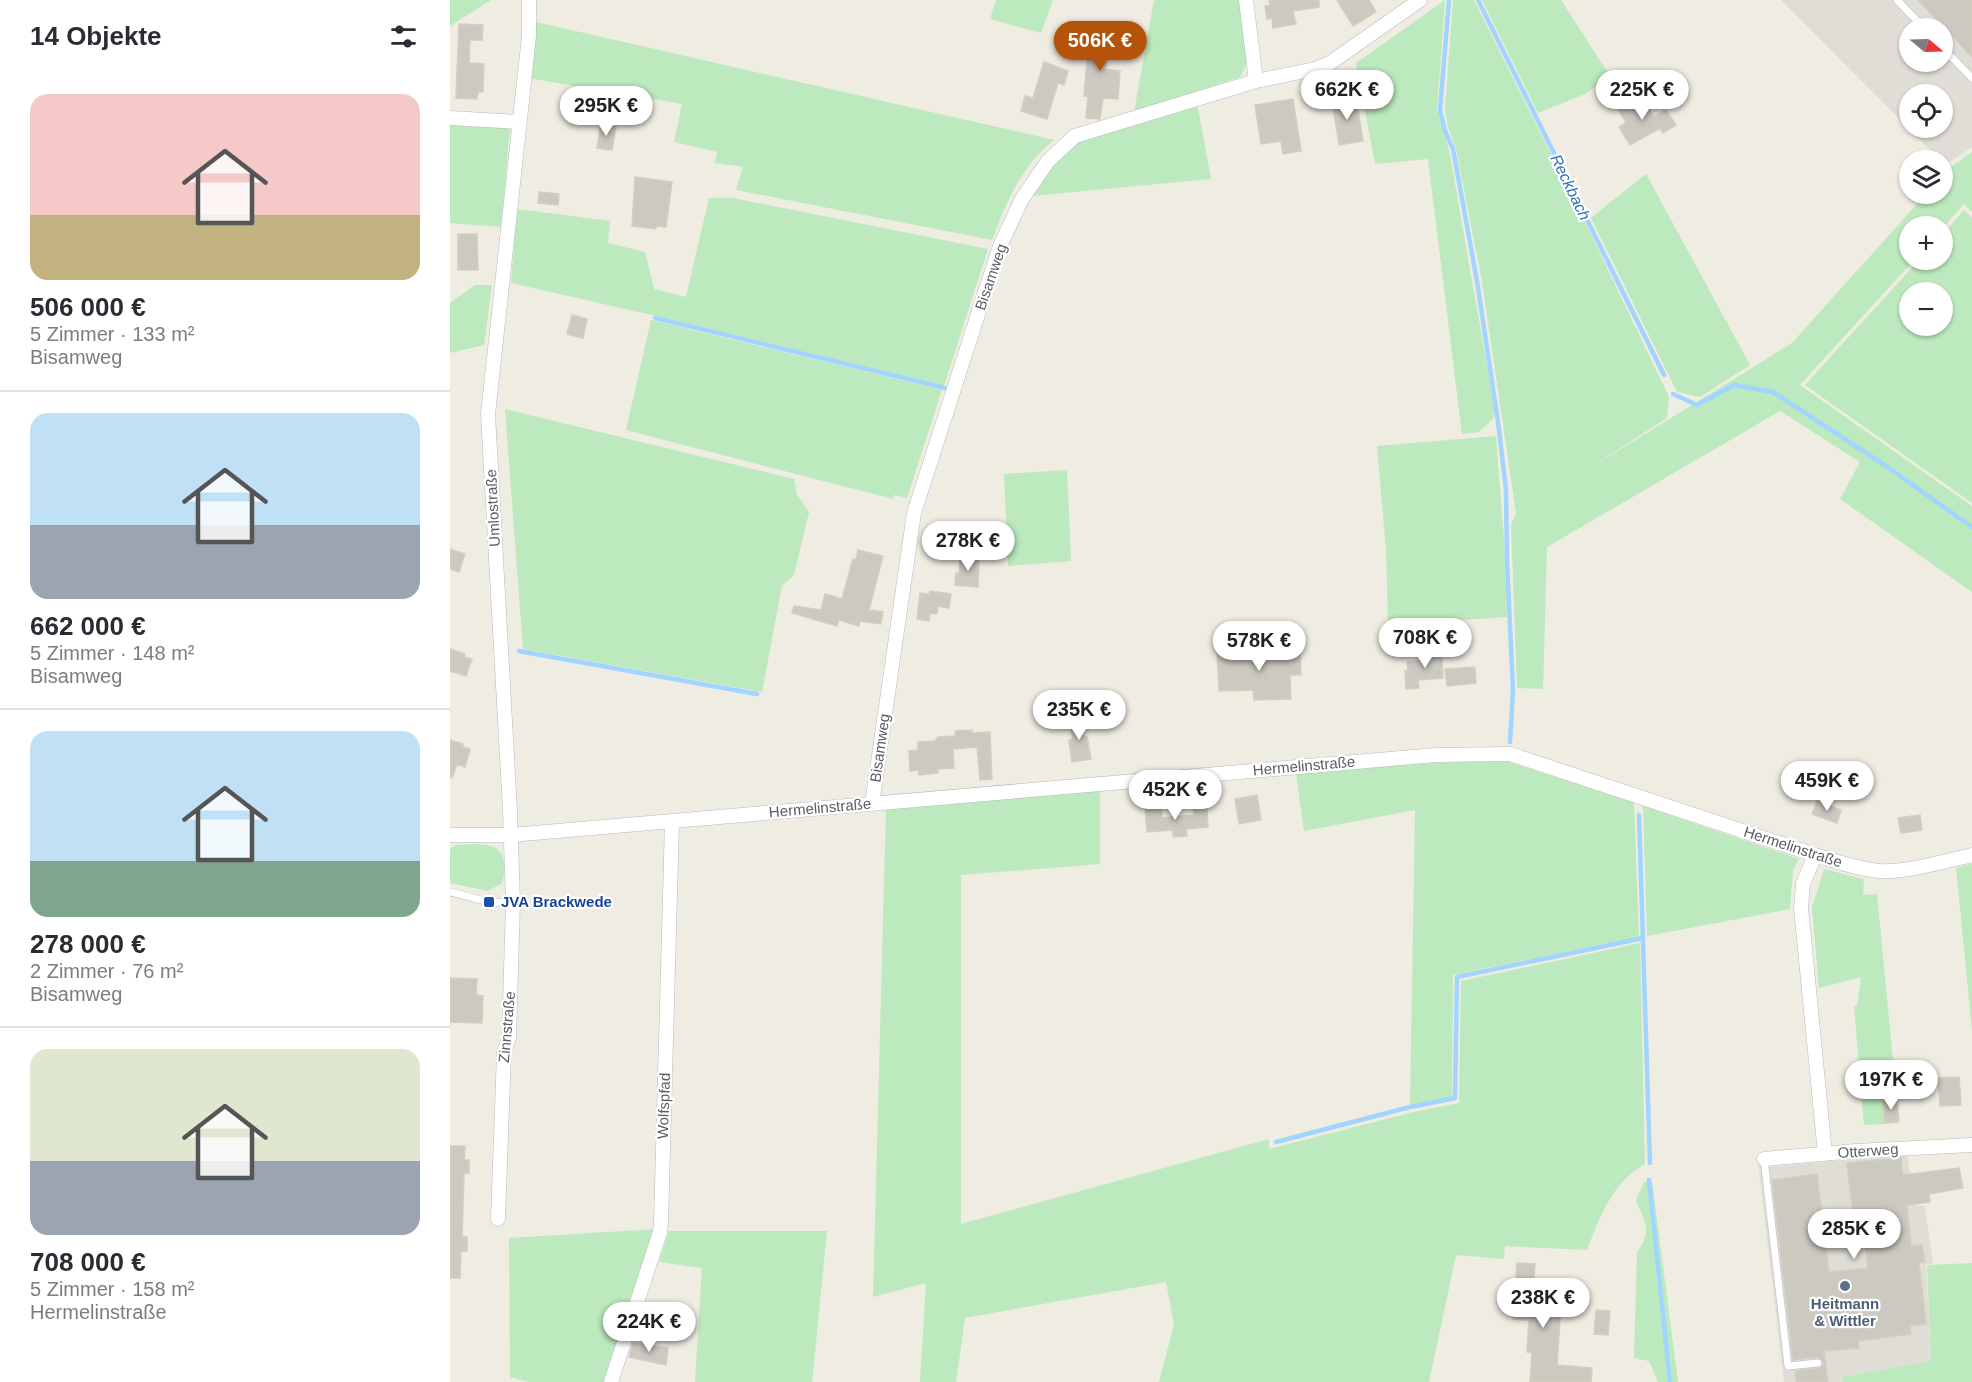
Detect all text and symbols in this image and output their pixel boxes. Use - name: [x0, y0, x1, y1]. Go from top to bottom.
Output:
- north arrow: [1899, 18, 1953, 72]
- map controls: [1899, 18, 1953, 336]
- icon: filters: [387, 20, 420, 53]
- text: 14 Objekte: [30, 21, 162, 51]
- pin: 506K €: [1051, 21, 1149, 72]
- text: 506K €: [1068, 29, 1132, 51]
- pin: 662K €: [1298, 70, 1396, 121]
- pin: 225K €: [1593, 70, 1691, 121]
- text: 662K €: [1315, 78, 1379, 100]
- text: 225K €: [1610, 78, 1674, 100]
- button: locate: [1899, 84, 1953, 138]
- pin: 295K €: [557, 86, 655, 137]
- text: 295K €: [574, 94, 638, 116]
- icon: home: [171, 133, 279, 241]
- button: layers: [1899, 150, 1953, 204]
- water label: Reckbach: [1547, 152, 1594, 223]
- button: +: [1899, 216, 1953, 270]
- street label: Bisamweg: [971, 241, 1010, 312]
- button: −: [1899, 282, 1953, 336]
- text: 506 000 €: [30, 292, 146, 322]
- text: 5 Zimmer · 133 m²: [30, 323, 194, 345]
- text: Bisamweg: [30, 346, 122, 368]
- icon: home: [171, 452, 279, 560]
- street label: Umlostraße: [482, 469, 503, 547]
- pin: 278K €: [919, 521, 1017, 572]
- text: 278K €: [936, 529, 1000, 551]
- text: 662 000 €: [30, 611, 146, 641]
- pin: 708K €: [1376, 618, 1474, 669]
- pin: 578K €: [1210, 621, 1308, 672]
- text: 708K €: [1393, 626, 1457, 648]
- text: 578K €: [1227, 629, 1291, 651]
- text: 5 Zimmer · 148 m²: [30, 642, 194, 664]
- text: Bisamweg: [30, 665, 122, 687]
- pin: 235K €: [1030, 690, 1128, 741]
- text: 235K €: [1047, 698, 1111, 720]
- street label: Bisamweg: [866, 712, 893, 783]
- street label: Hermelinstraße: [1252, 753, 1356, 778]
- pin: 459K €: [1778, 761, 1876, 812]
- text: 459K €: [1795, 769, 1859, 791]
- icon: home: [171, 770, 279, 878]
- pin: 452K €: [1126, 770, 1224, 821]
- text: 452K €: [1143, 778, 1207, 800]
- street label: Hermelinstraße: [768, 795, 872, 820]
- street label: Hermelinstraße: [1742, 823, 1845, 870]
- place label: JVA Brackwede: [501, 893, 612, 910]
- marker: JVA Brackwede: [482, 895, 496, 909]
- text: 278 000 €: [30, 929, 146, 959]
- text: 2 Zimmer · 76 m²: [30, 960, 183, 982]
- text: Bisamweg: [30, 983, 122, 1005]
- street label: Zinnstraße: [495, 991, 518, 1063]
- pin: 197K €: [1842, 1060, 1940, 1111]
- text: 197K €: [1859, 1068, 1923, 1090]
- street label: Wolfspfad: [654, 1072, 673, 1139]
- icon: home: [171, 1088, 279, 1196]
- street label: Otterweg: [1837, 1140, 1899, 1161]
- pin: 285K €: [1805, 1209, 1903, 1260]
- text: 285K €: [1822, 1217, 1886, 1239]
- text: 708 000 €: [30, 1247, 146, 1277]
- text: 5 Zimmer · 158 m²: [30, 1278, 194, 1300]
- pin: 238K €: [1494, 1278, 1592, 1329]
- marker: Heitmann & Wittler: [1838, 1279, 1852, 1293]
- text: 238K €: [1511, 1286, 1575, 1308]
- place label: Heitmann & Wittler: [1811, 1295, 1879, 1329]
- text: Hermelinstraße: [30, 1301, 167, 1323]
- pin: 224K €: [600, 1302, 698, 1353]
- text: 224K €: [617, 1310, 681, 1332]

